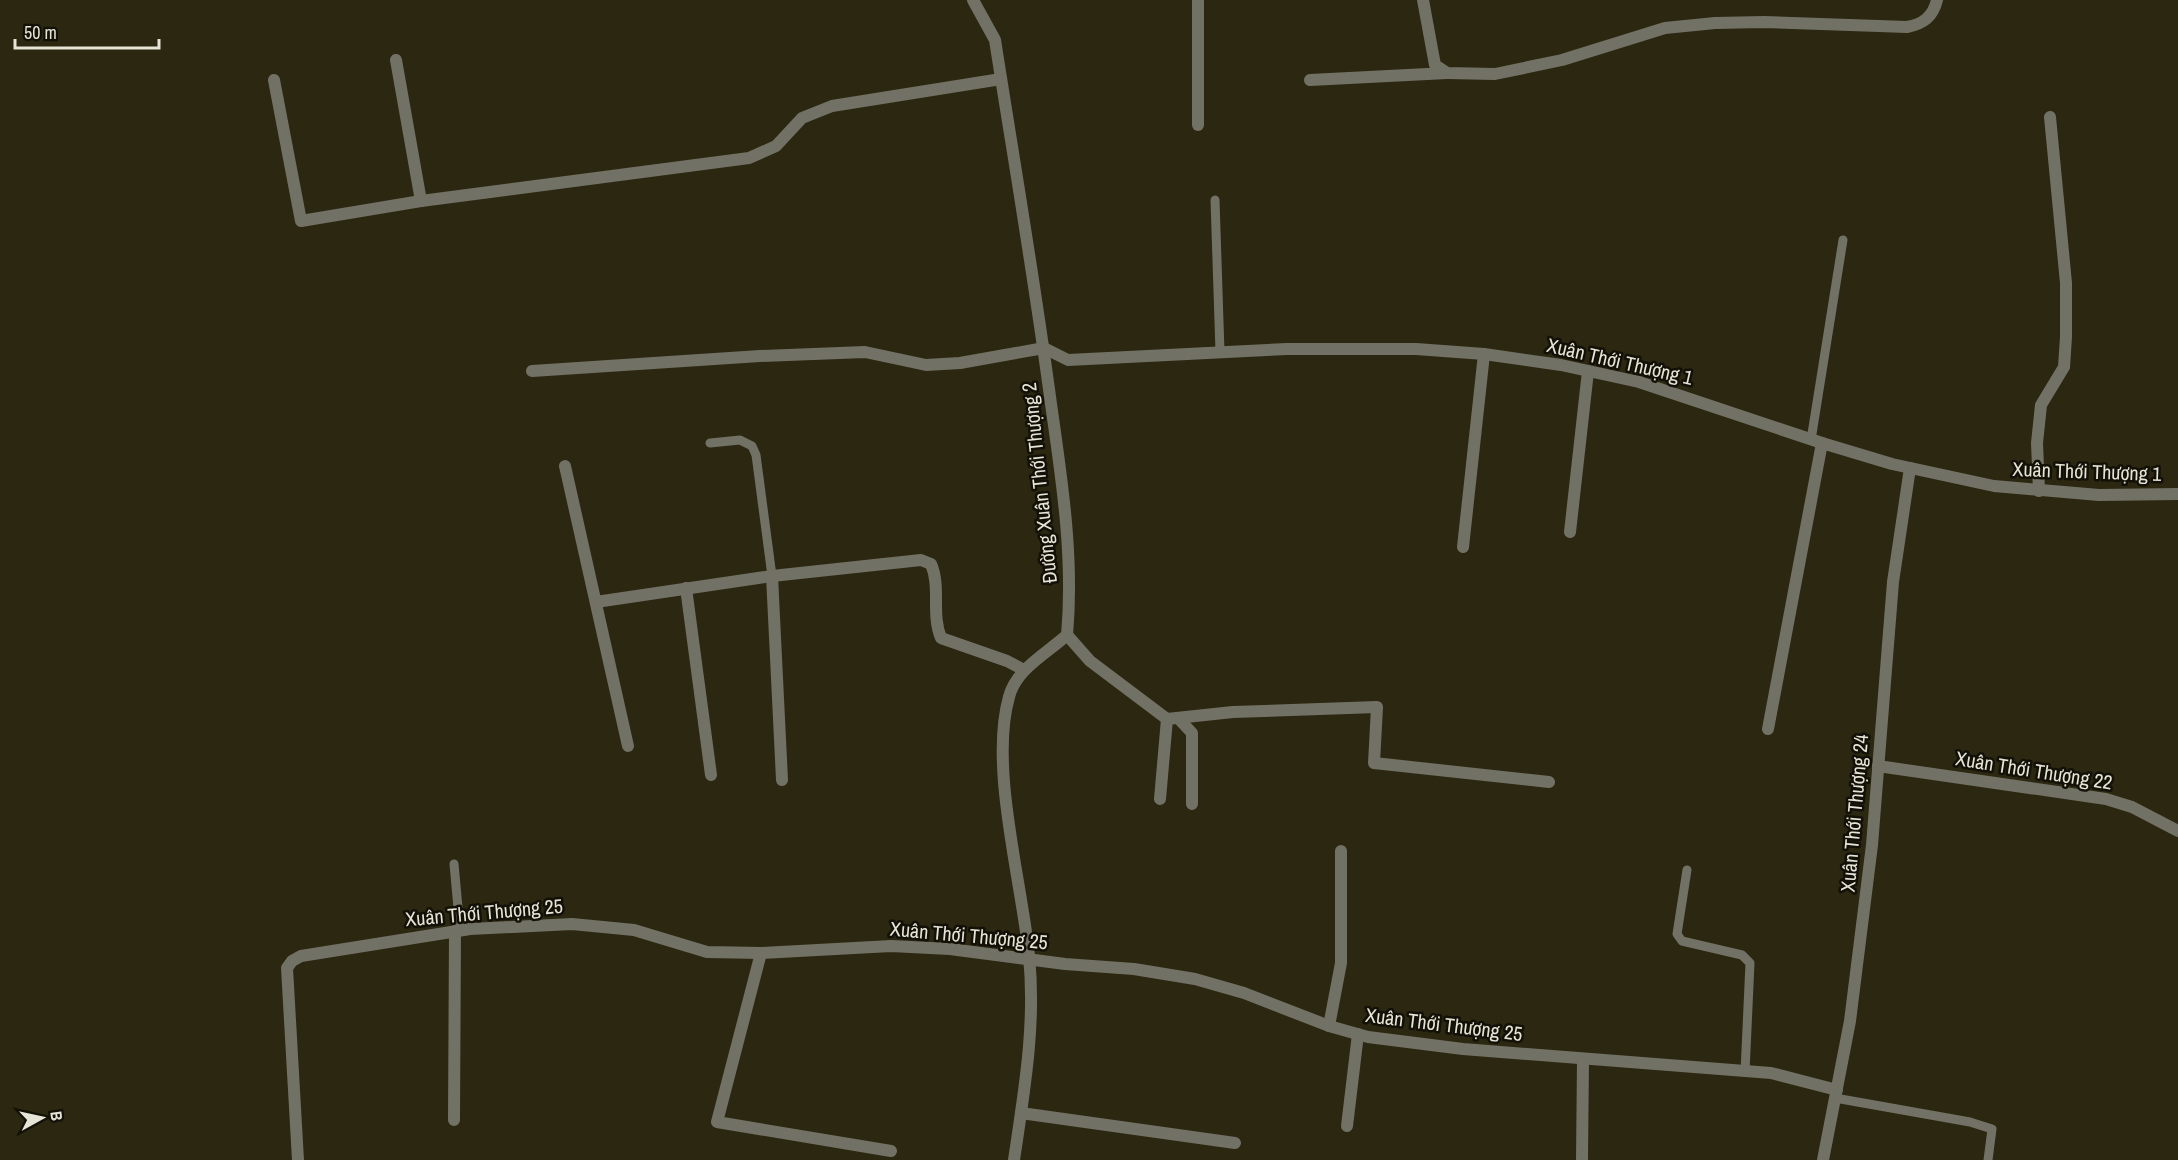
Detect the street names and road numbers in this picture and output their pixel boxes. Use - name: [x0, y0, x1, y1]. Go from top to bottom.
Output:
- street label: Xuân Thới Thượng 1: [1544, 331, 1696, 391]
- street label: Đường Xuân Thới Thượng 2: [1015, 381, 1063, 585]
- street label: Xuân Thới Thượng 1: [2012, 455, 2162, 487]
- street label: Xuân Thới Thượng 24: [1834, 733, 1874, 893]
- street label: Xuân Thới Thượng 22: [1954, 744, 2114, 796]
- street label: Xuân Thới Thượng 25: [404, 892, 564, 932]
- street label: Xuân Thới Thượng 25: [889, 915, 1049, 955]
- street label: Xuân Thới Thượng 25: [1364, 1001, 1524, 1047]

